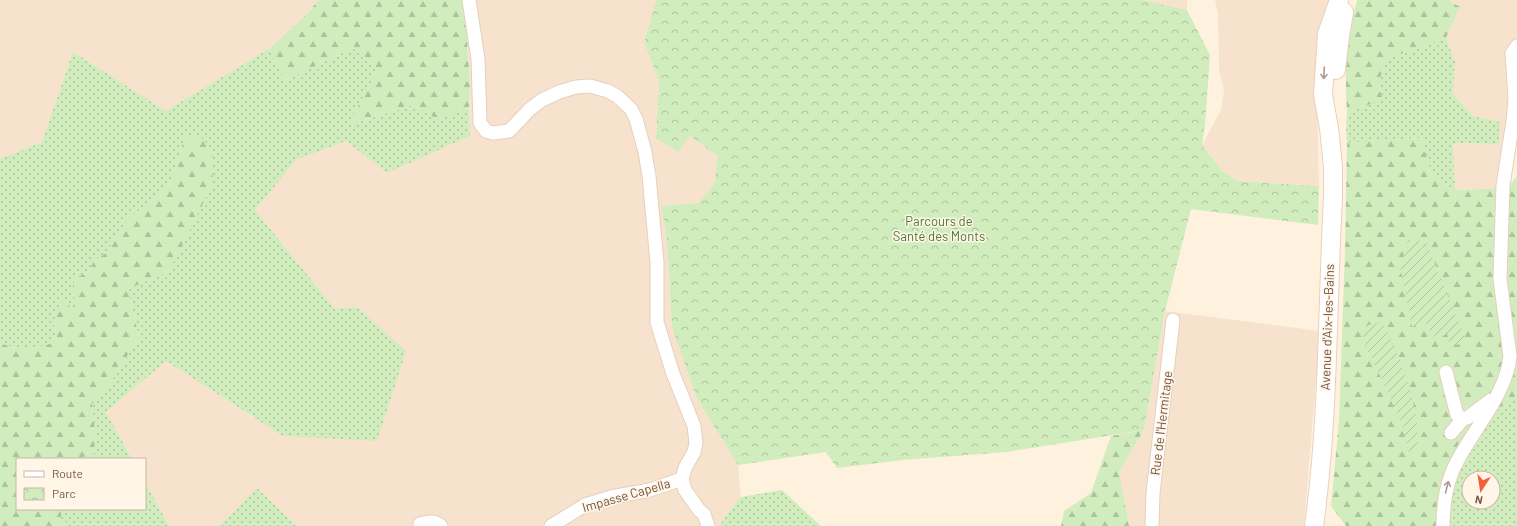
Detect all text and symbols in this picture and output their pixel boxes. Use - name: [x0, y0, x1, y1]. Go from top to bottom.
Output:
- one-way arrow: [1320, 66, 1328, 79]
- park label: Parcours de Santé des Monts: [893, 213, 985, 244]
- street label: Avenue d'Aix-les-Bains: [1317, 263, 1337, 391]
- street label: Rue de l'Hermitage: [1147, 370, 1175, 476]
- legend: [16, 458, 146, 510]
- text: Route: [52, 466, 83, 480]
- north arrow: [1461, 470, 1501, 510]
- street label: Impasse Capella: [580, 475, 672, 515]
- one-way arrow: [1444, 481, 1452, 494]
- text: Parc: [52, 486, 76, 500]
- text: N: [1474, 493, 1484, 507]

